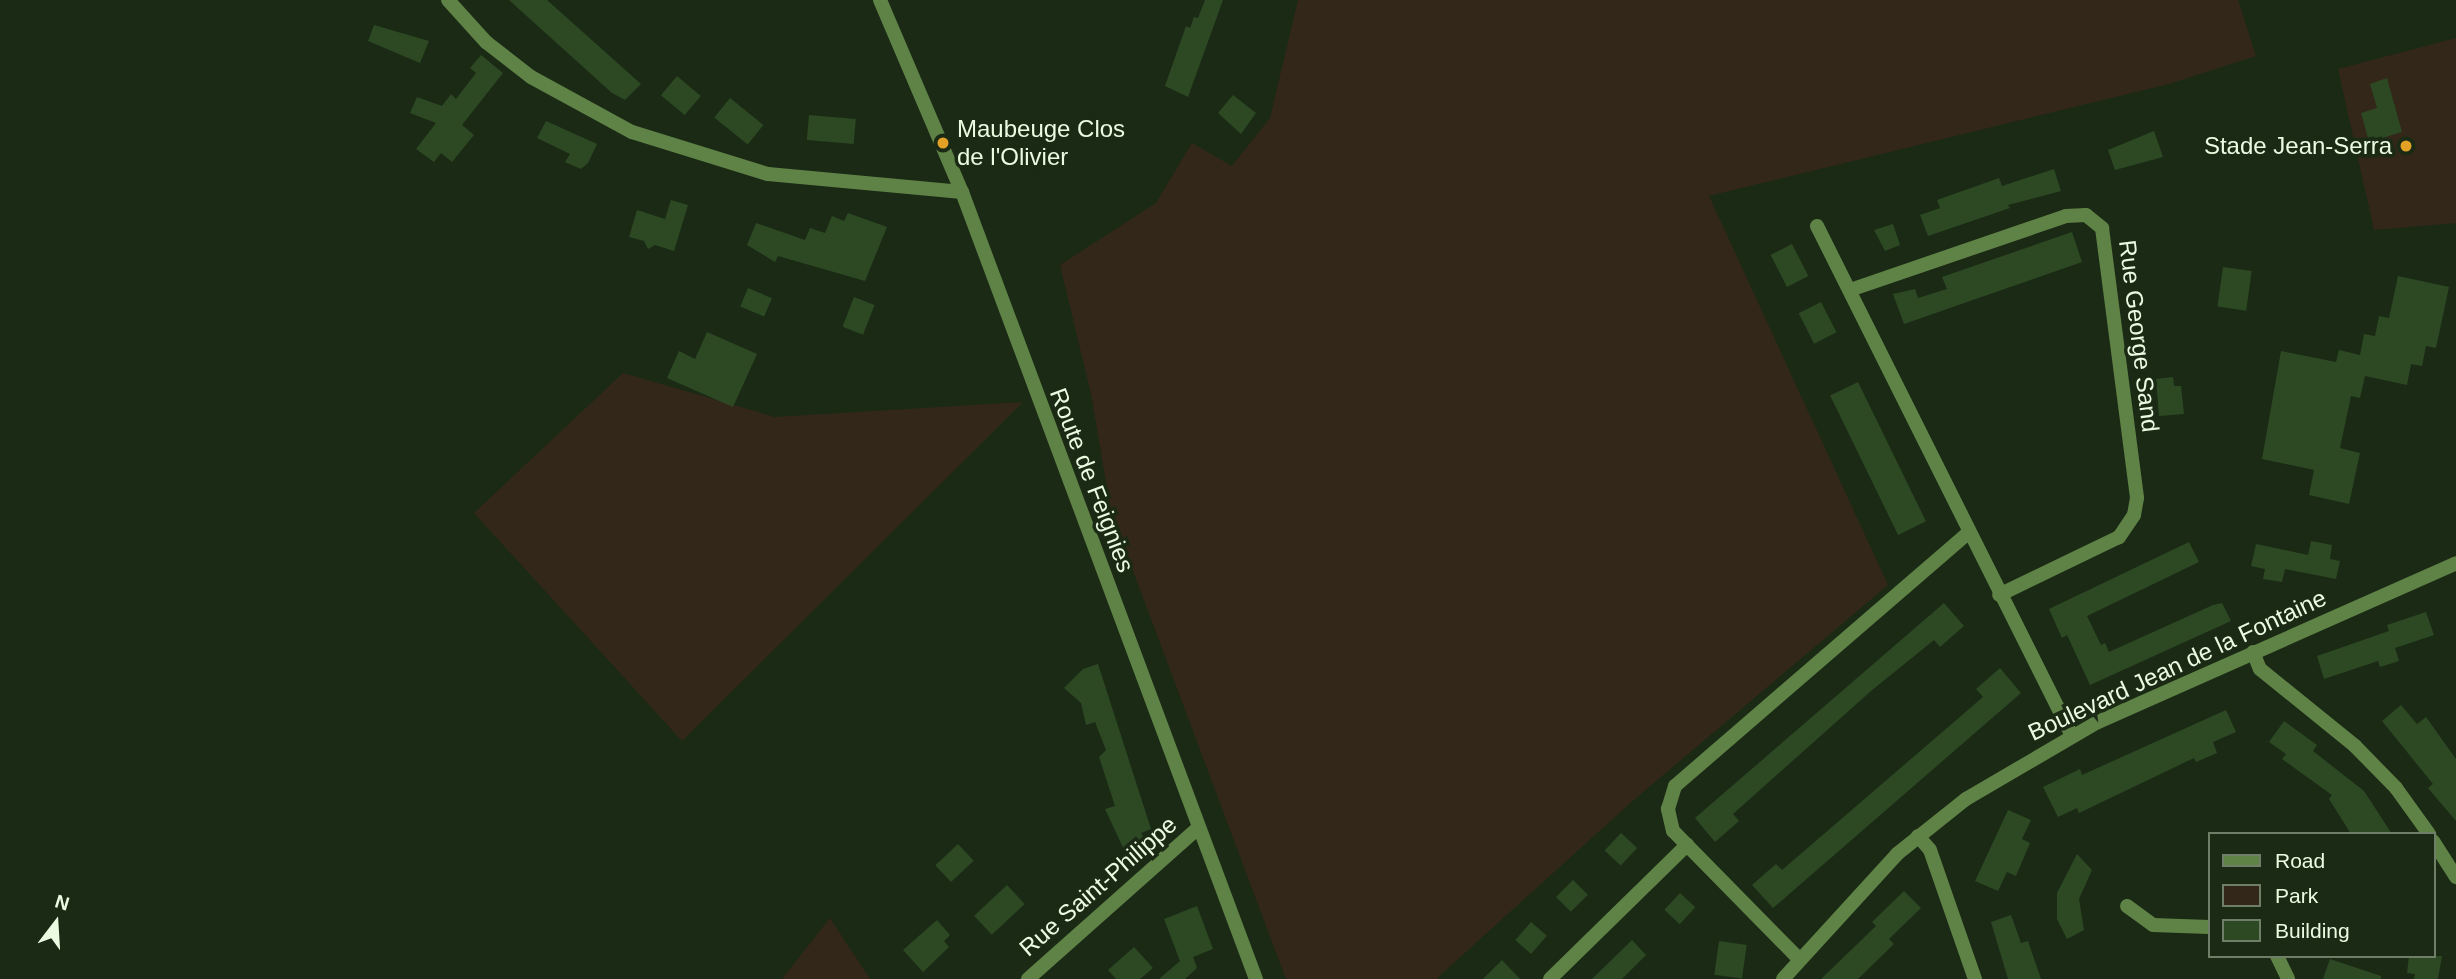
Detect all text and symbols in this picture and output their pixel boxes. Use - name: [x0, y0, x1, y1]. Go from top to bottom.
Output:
- place label: Maubeuge Clos de l'Olivier: [957, 115, 1125, 171]
- place label: Stade Jean-Serra: [2204, 132, 2392, 160]
- marker: Maubeuge Clos de l'Olivier: [935, 135, 951, 151]
- marker: Stade Jean-Serra: [2398, 138, 2414, 154]
- street label: Rue George Sand: [2113, 238, 2165, 434]
- street label: Route de Feignies: [1044, 384, 1140, 576]
- street label: Boulevard Jean de la Fontaine: [2023, 583, 2331, 747]
- street label: Rue Saint-Philippe: [1014, 810, 1182, 962]
- legend: [2208, 832, 2435, 958]
- text: Road: [2275, 849, 2325, 872]
- text: Park: [2275, 884, 2318, 907]
- north arrow: [21, 888, 91, 958]
- text: N: [53, 890, 72, 914]
- text: Building: [2275, 919, 2350, 942]

